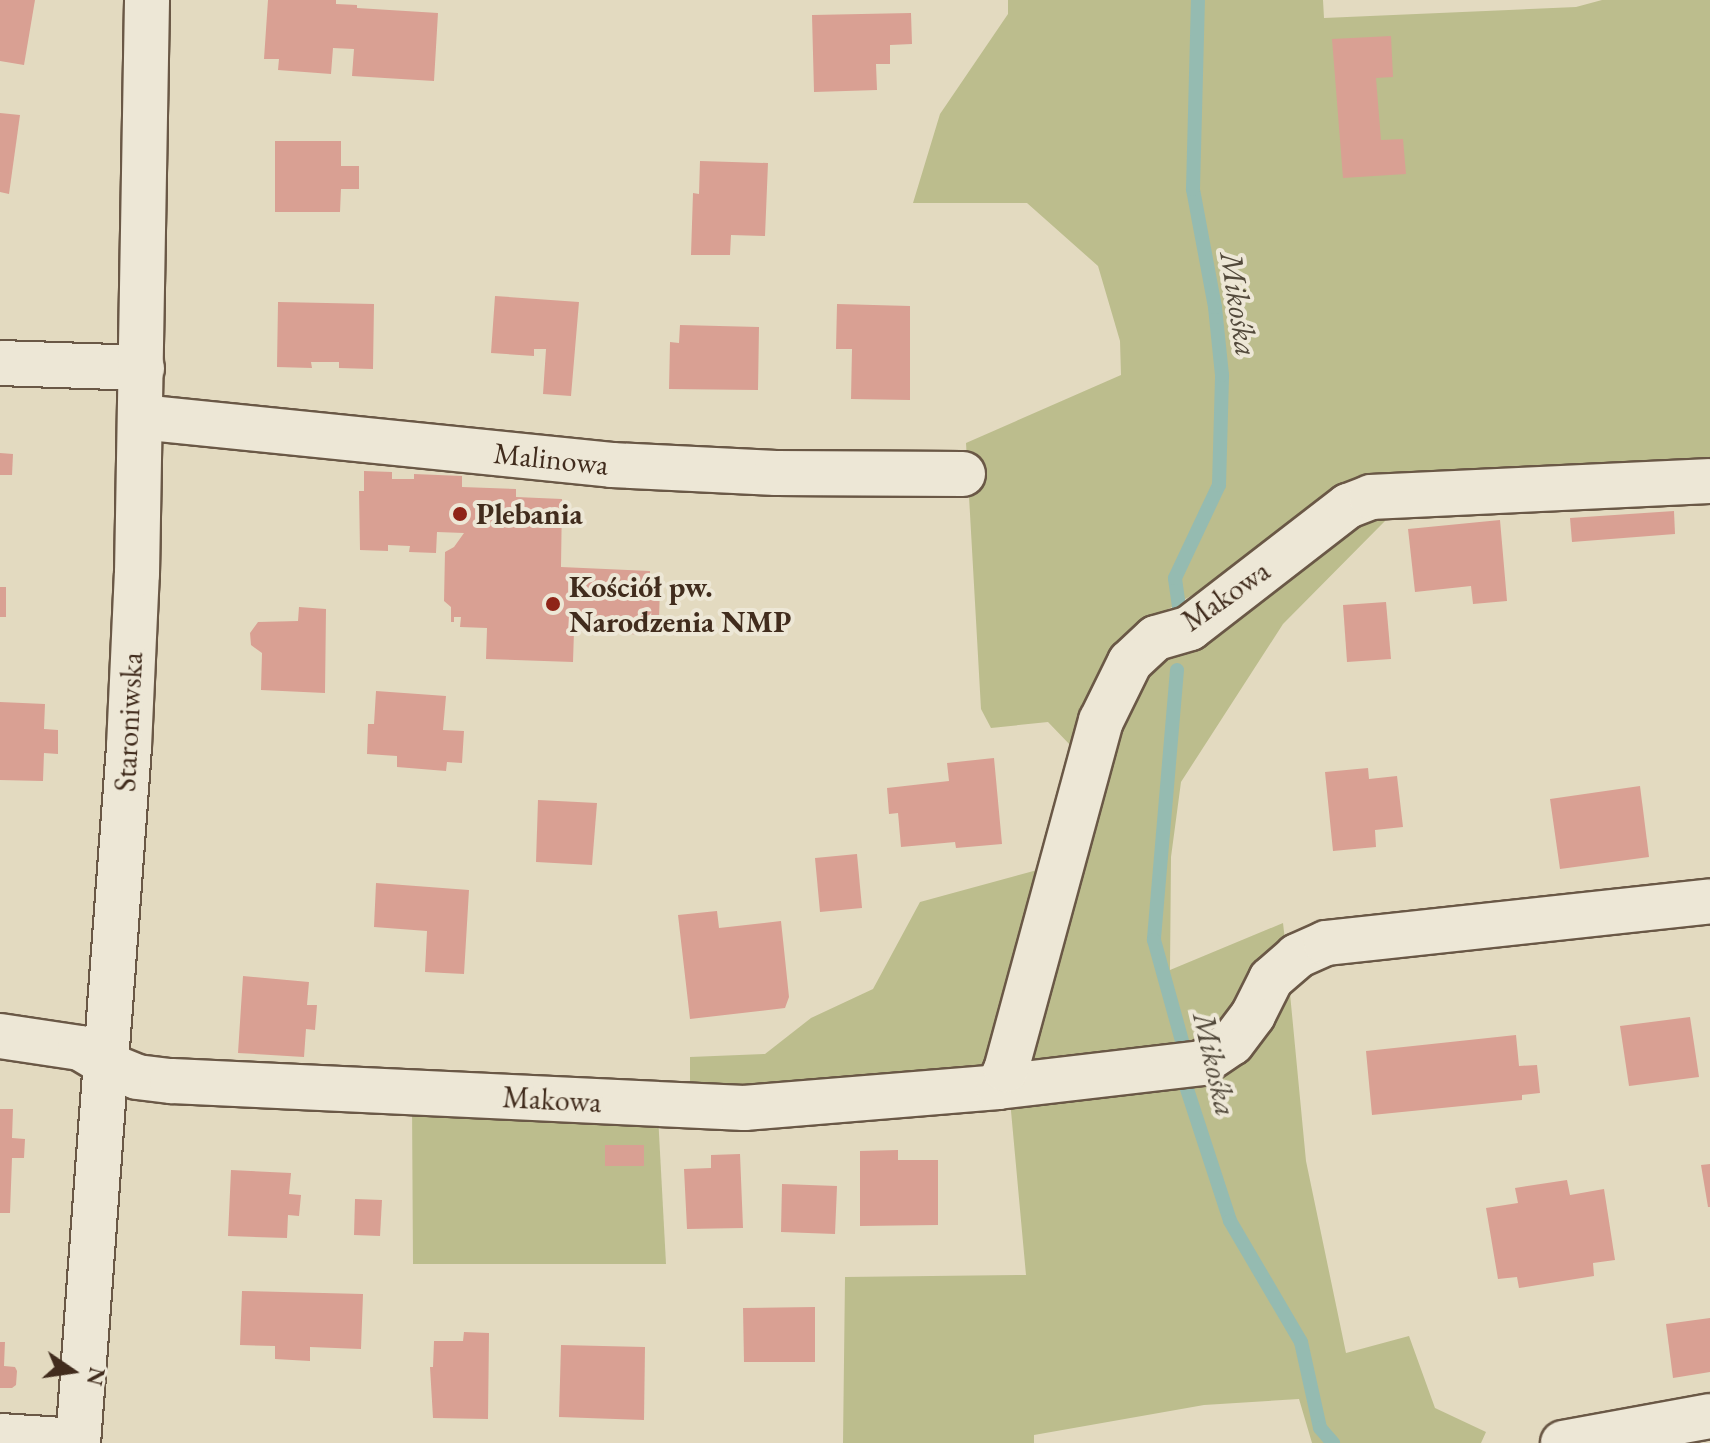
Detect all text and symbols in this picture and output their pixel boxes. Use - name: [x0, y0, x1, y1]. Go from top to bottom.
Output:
- water label: Mikośka: [1212, 249, 1266, 359]
- street label: Malinowa: [492, 435, 610, 483]
- place label: Plebania: [476, 496, 583, 532]
- marker: Plebania: [451, 505, 469, 523]
- street label: Makowa: [1175, 553, 1277, 639]
- place label: Kościół pw. Narodzenia NMP: [569, 569, 791, 640]
- marker: Kościół pw. Narodzenia NMP: [544, 595, 562, 613]
- street label: Staroniwska: [107, 651, 151, 793]
- water label: Mikośka: [1184, 1008, 1246, 1120]
- street label: Makowa: [502, 1079, 602, 1121]
- north arrow: [32, 1331, 112, 1411]
- text: N: [80, 1365, 112, 1388]

